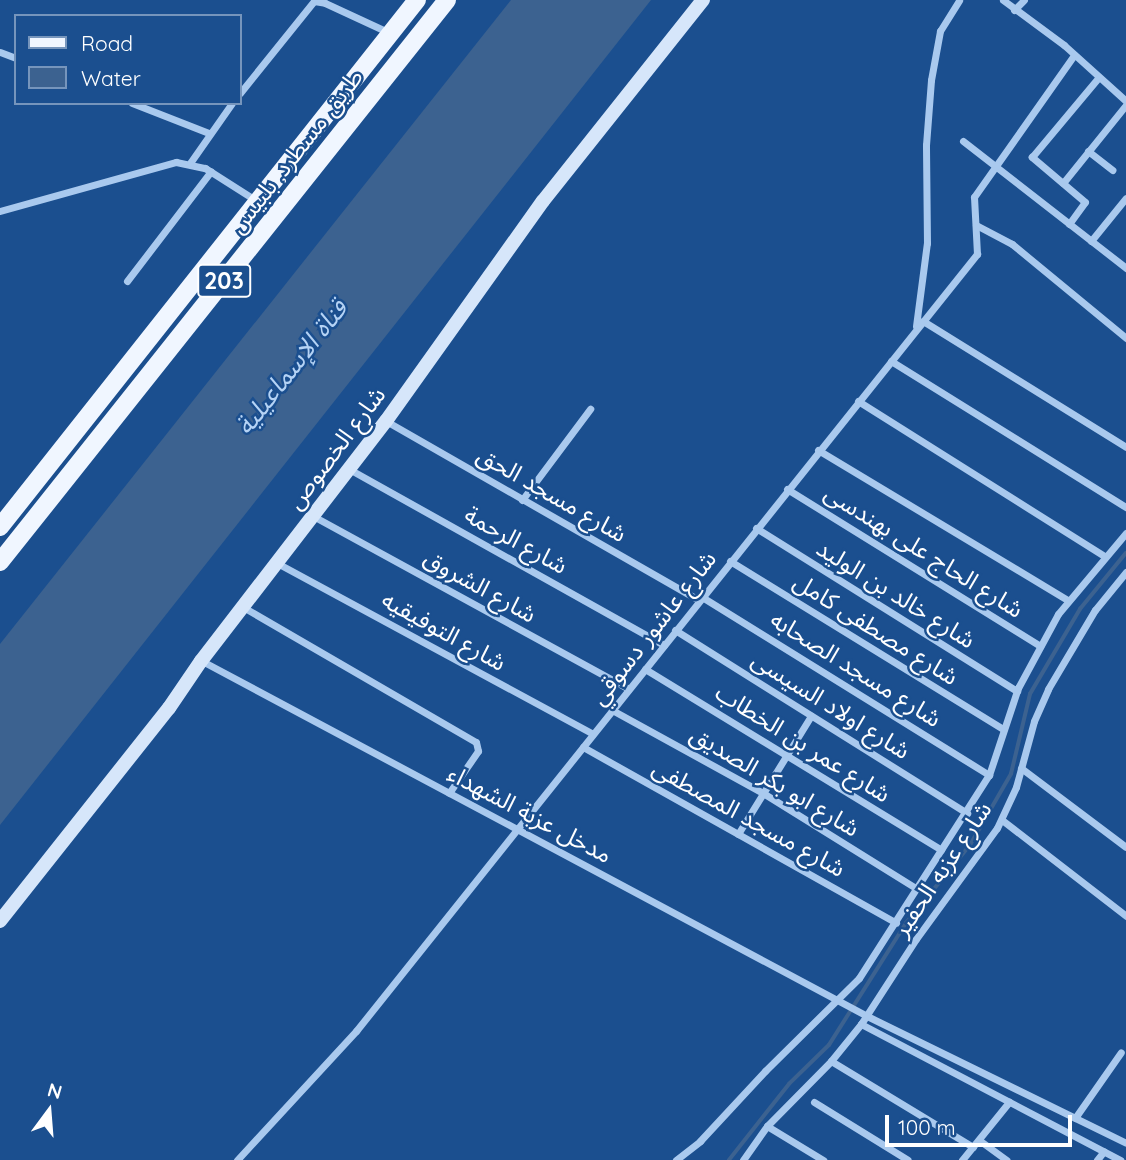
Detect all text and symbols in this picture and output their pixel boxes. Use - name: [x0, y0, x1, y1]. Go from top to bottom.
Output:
- legend: [14, 14, 242, 105]
- text: Road: [81, 30, 133, 56]
- street label: طريق مسطرد, بلبيس: [223, 63, 369, 239]
- text: Water: [81, 65, 141, 91]
- road number: 203: [196, 262, 252, 300]
- water label: قناة الإسماعيلية: [229, 293, 353, 441]
- street label: شارع الخصوص: [281, 381, 391, 515]
- street label: شارع مسجد الحق: [472, 440, 632, 548]
- street label: شارع الحاج على بهندسى: [819, 478, 1029, 624]
- street label: شارع الرحمة: [459, 500, 573, 580]
- street label: شارع خالد بن الوليد: [811, 534, 981, 654]
- street label: شارع الشروق: [419, 543, 541, 629]
- street label: شارع عاشور دسوقي: [584, 545, 722, 711]
- street label: شارع مصطفى كامل: [788, 567, 964, 691]
- street label: شارع التوفيقيه: [377, 585, 511, 677]
- street label: شارع مسجد الصحابه: [765, 605, 947, 733]
- street label: شارع اولاد السيسى: [747, 645, 915, 765]
- street label: شارع عمر بن الخطاب: [710, 678, 896, 808]
- street label: شارع ابو بكر الصديق: [685, 719, 865, 843]
- street label: شارع مسجد المصطفى: [648, 753, 850, 883]
- street label: مدخل عزبة الشهداء: [443, 759, 617, 869]
- street label: شارع عزبه الحفير: [886, 796, 998, 942]
- north arrow: [14, 1076, 84, 1146]
- text: N: [45, 1077, 65, 1104]
- scale bar: [888, 1100, 1075, 1144]
- text: 100 m: [898, 1114, 956, 1140]

